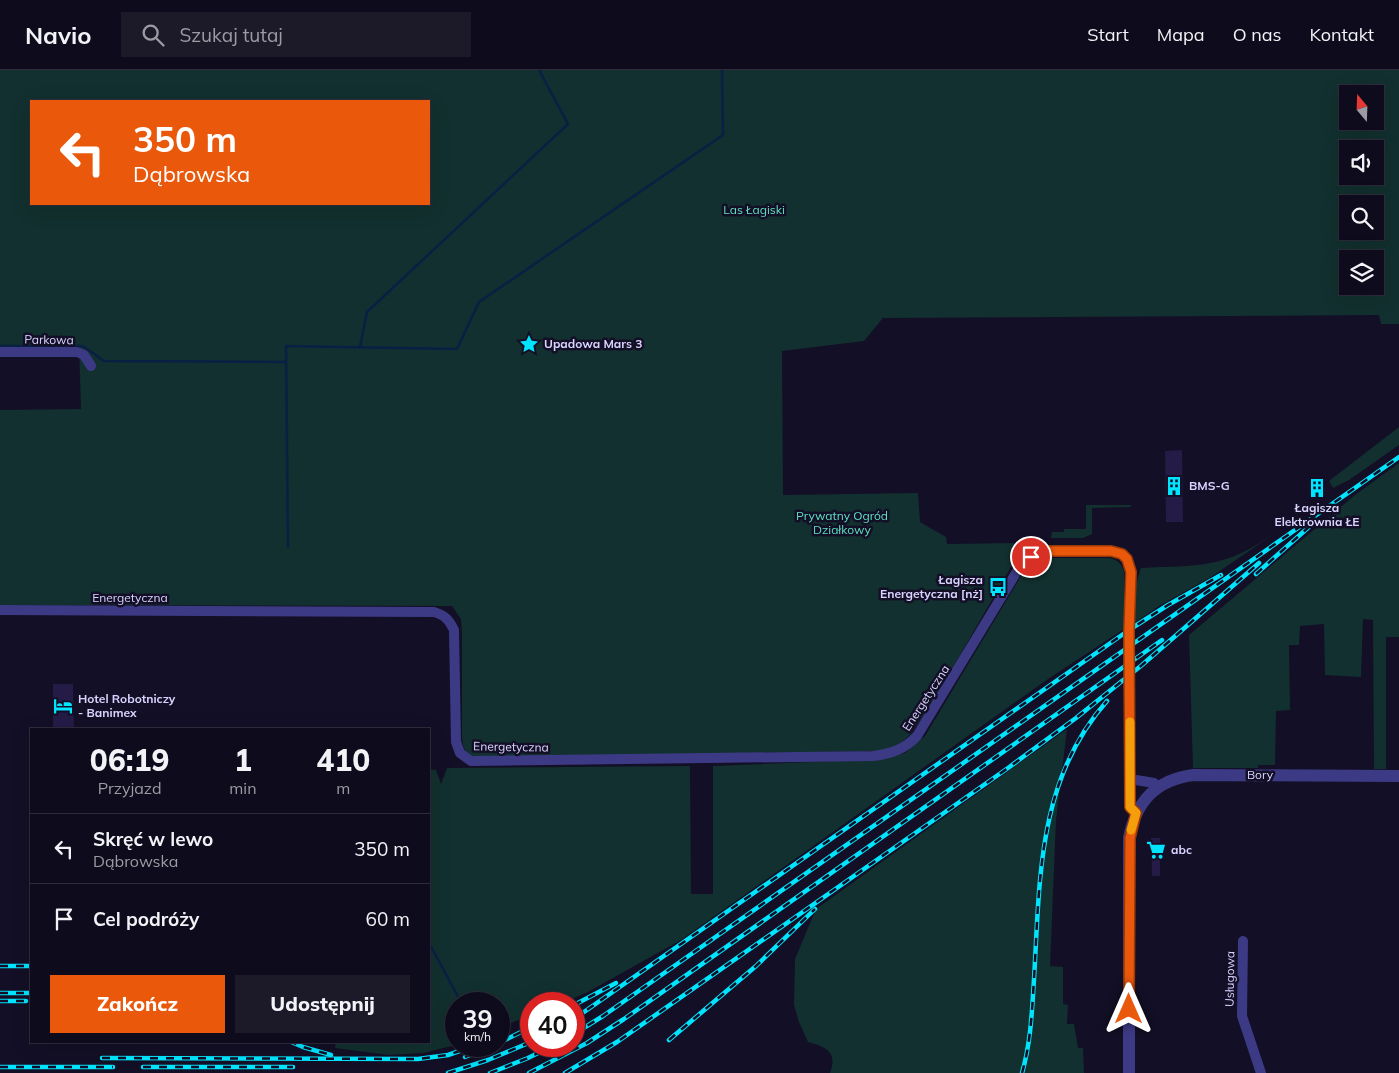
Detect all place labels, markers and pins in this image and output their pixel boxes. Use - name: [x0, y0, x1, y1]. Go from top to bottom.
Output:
- place icon: Upadowa Mars 3: [518, 333, 540, 355]
- place label: Upadowa Mars 3: [544, 336, 642, 351]
- building icon: BMS-G: [1163, 475, 1185, 497]
- building icon: Łagisza Elektrownia ŁE: [1306, 477, 1328, 499]
- place label: BMS-G: [1189, 478, 1230, 493]
- place label: Łagisza Elektrownia ŁE: [1275, 500, 1360, 529]
- pin: [1010, 536, 1052, 578]
- place label: Łagisza Energetyczna [nż]: [880, 572, 983, 601]
- bus stop icon: Łagisza Energetyczna [nż]: [987, 576, 1009, 598]
- place label: Hotel Robotniczy - Banimex: [78, 691, 176, 720]
- hotel icon: Hotel Robotniczy - Banimex: [52, 695, 74, 717]
- supermarket icon: abc: [1145, 839, 1167, 861]
- place label: abc: [1171, 842, 1192, 857]

